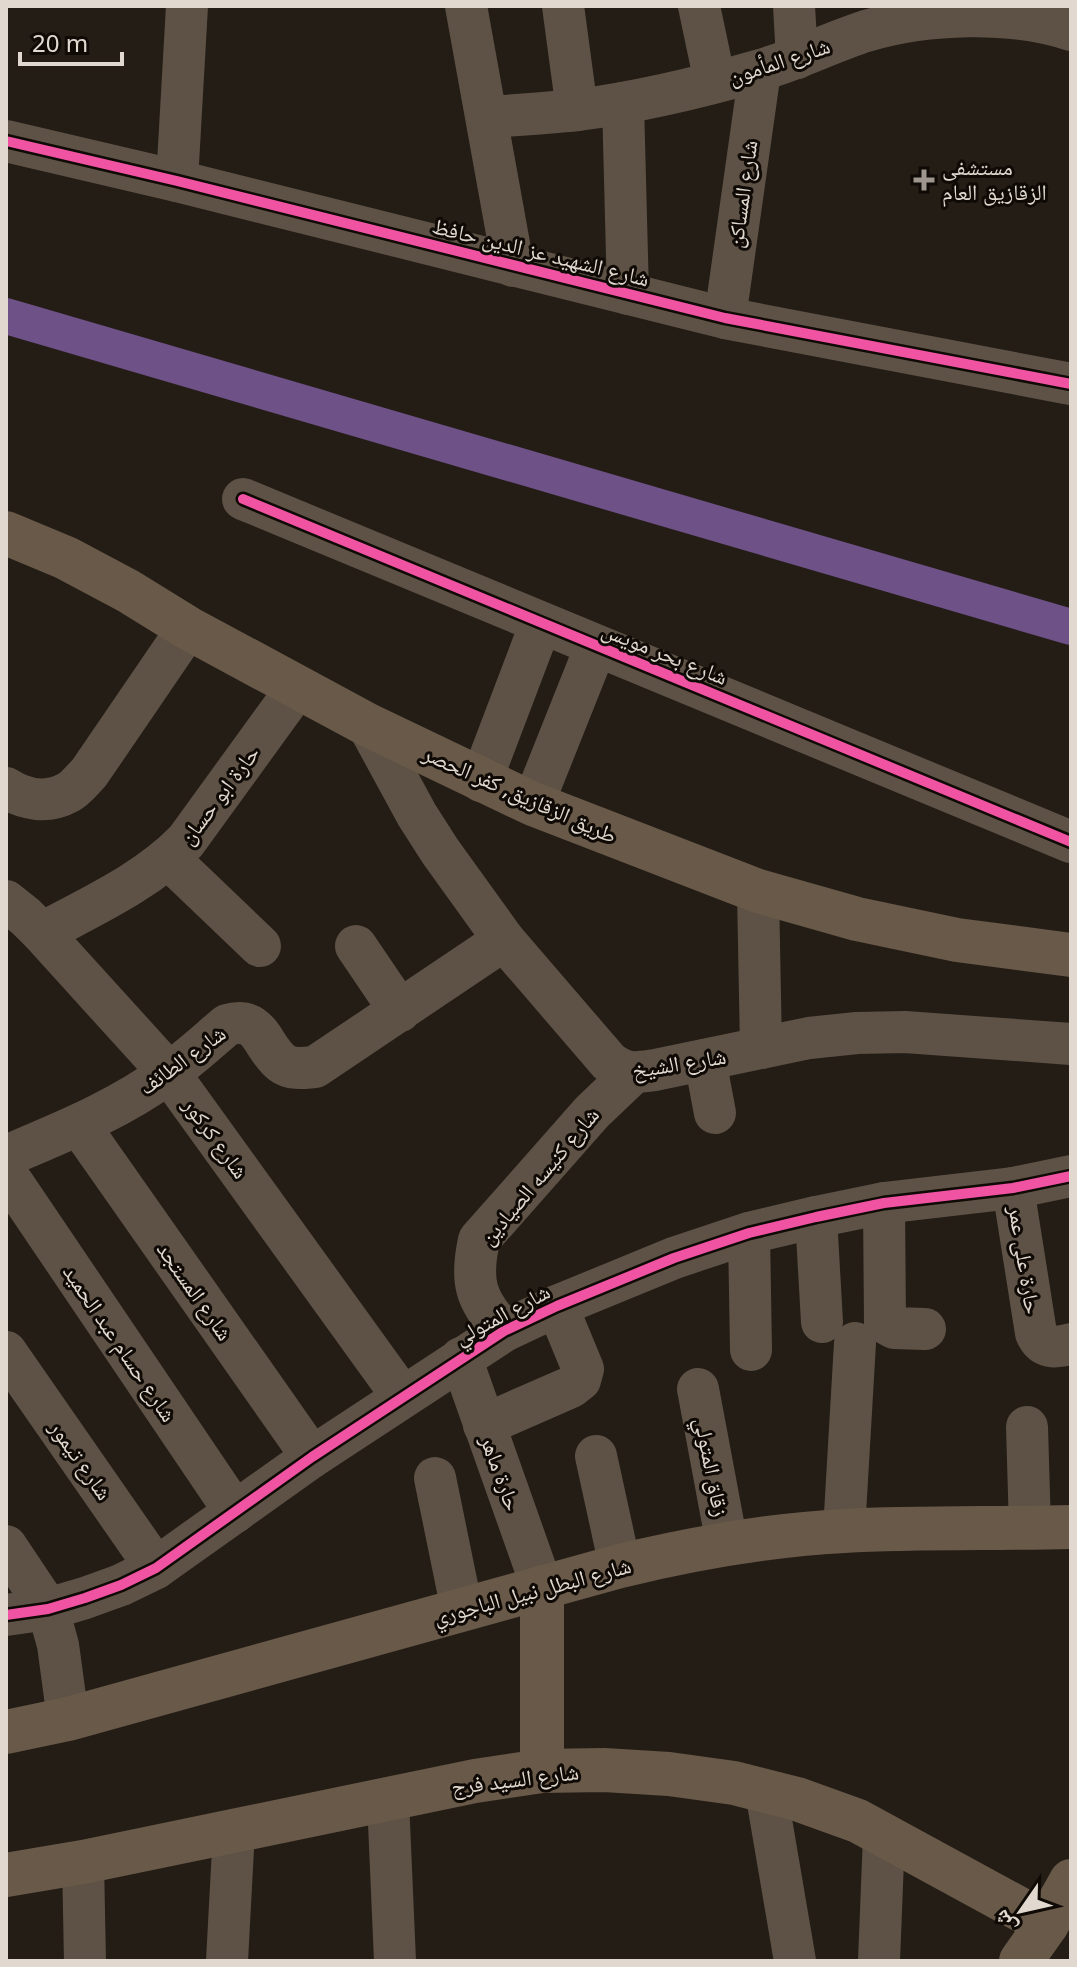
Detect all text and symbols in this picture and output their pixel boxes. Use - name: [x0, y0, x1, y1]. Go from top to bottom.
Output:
- scale bar: [20, 16, 122, 66]
- text: 20 m: [32, 26, 88, 59]
- street label: شارع المأمون: [724, 30, 833, 91]
- street label: شارع المساكن: [719, 138, 763, 250]
- place label: مستشفى الزقازيق العام: [942, 151, 1047, 207]
- marker: مستشفى الزقازيق العام: [913, 169, 935, 191]
- street label: شارع الشهيد عز الدين حافظ: [430, 210, 653, 292]
- street label: شارع بحر مويس: [598, 613, 733, 691]
- street label: طريق الزقازيق, كفر الحصر: [418, 736, 622, 849]
- street label: حارة ابو حسان: [171, 739, 265, 850]
- street label: شارع الطائف: [132, 1017, 231, 1101]
- street label: شارع الشيخ: [630, 1040, 728, 1084]
- street label: شارع كركور: [177, 1090, 256, 1184]
- street label: شارع كنيسه الصيادين: [472, 1100, 605, 1251]
- street label: حارة على عمر: [1002, 1203, 1049, 1316]
- street label: شارع المستجد: [151, 1235, 241, 1346]
- street label: شارع حسام عبد الحميد: [56, 1258, 185, 1428]
- street label: شارع المتولي: [448, 1275, 556, 1354]
- street label: شارع تيمور: [43, 1413, 120, 1505]
- street label: زقاق المتولي: [685, 1415, 737, 1520]
- street label: حارة ماهر: [474, 1430, 529, 1515]
- street label: شارع البطل نبيل الباجوري: [429, 1549, 635, 1634]
- street label: شارع السيد فرج: [449, 1755, 580, 1801]
- north arrow: [981, 1871, 1061, 1951]
- text: ش: [985, 1905, 1023, 1941]

